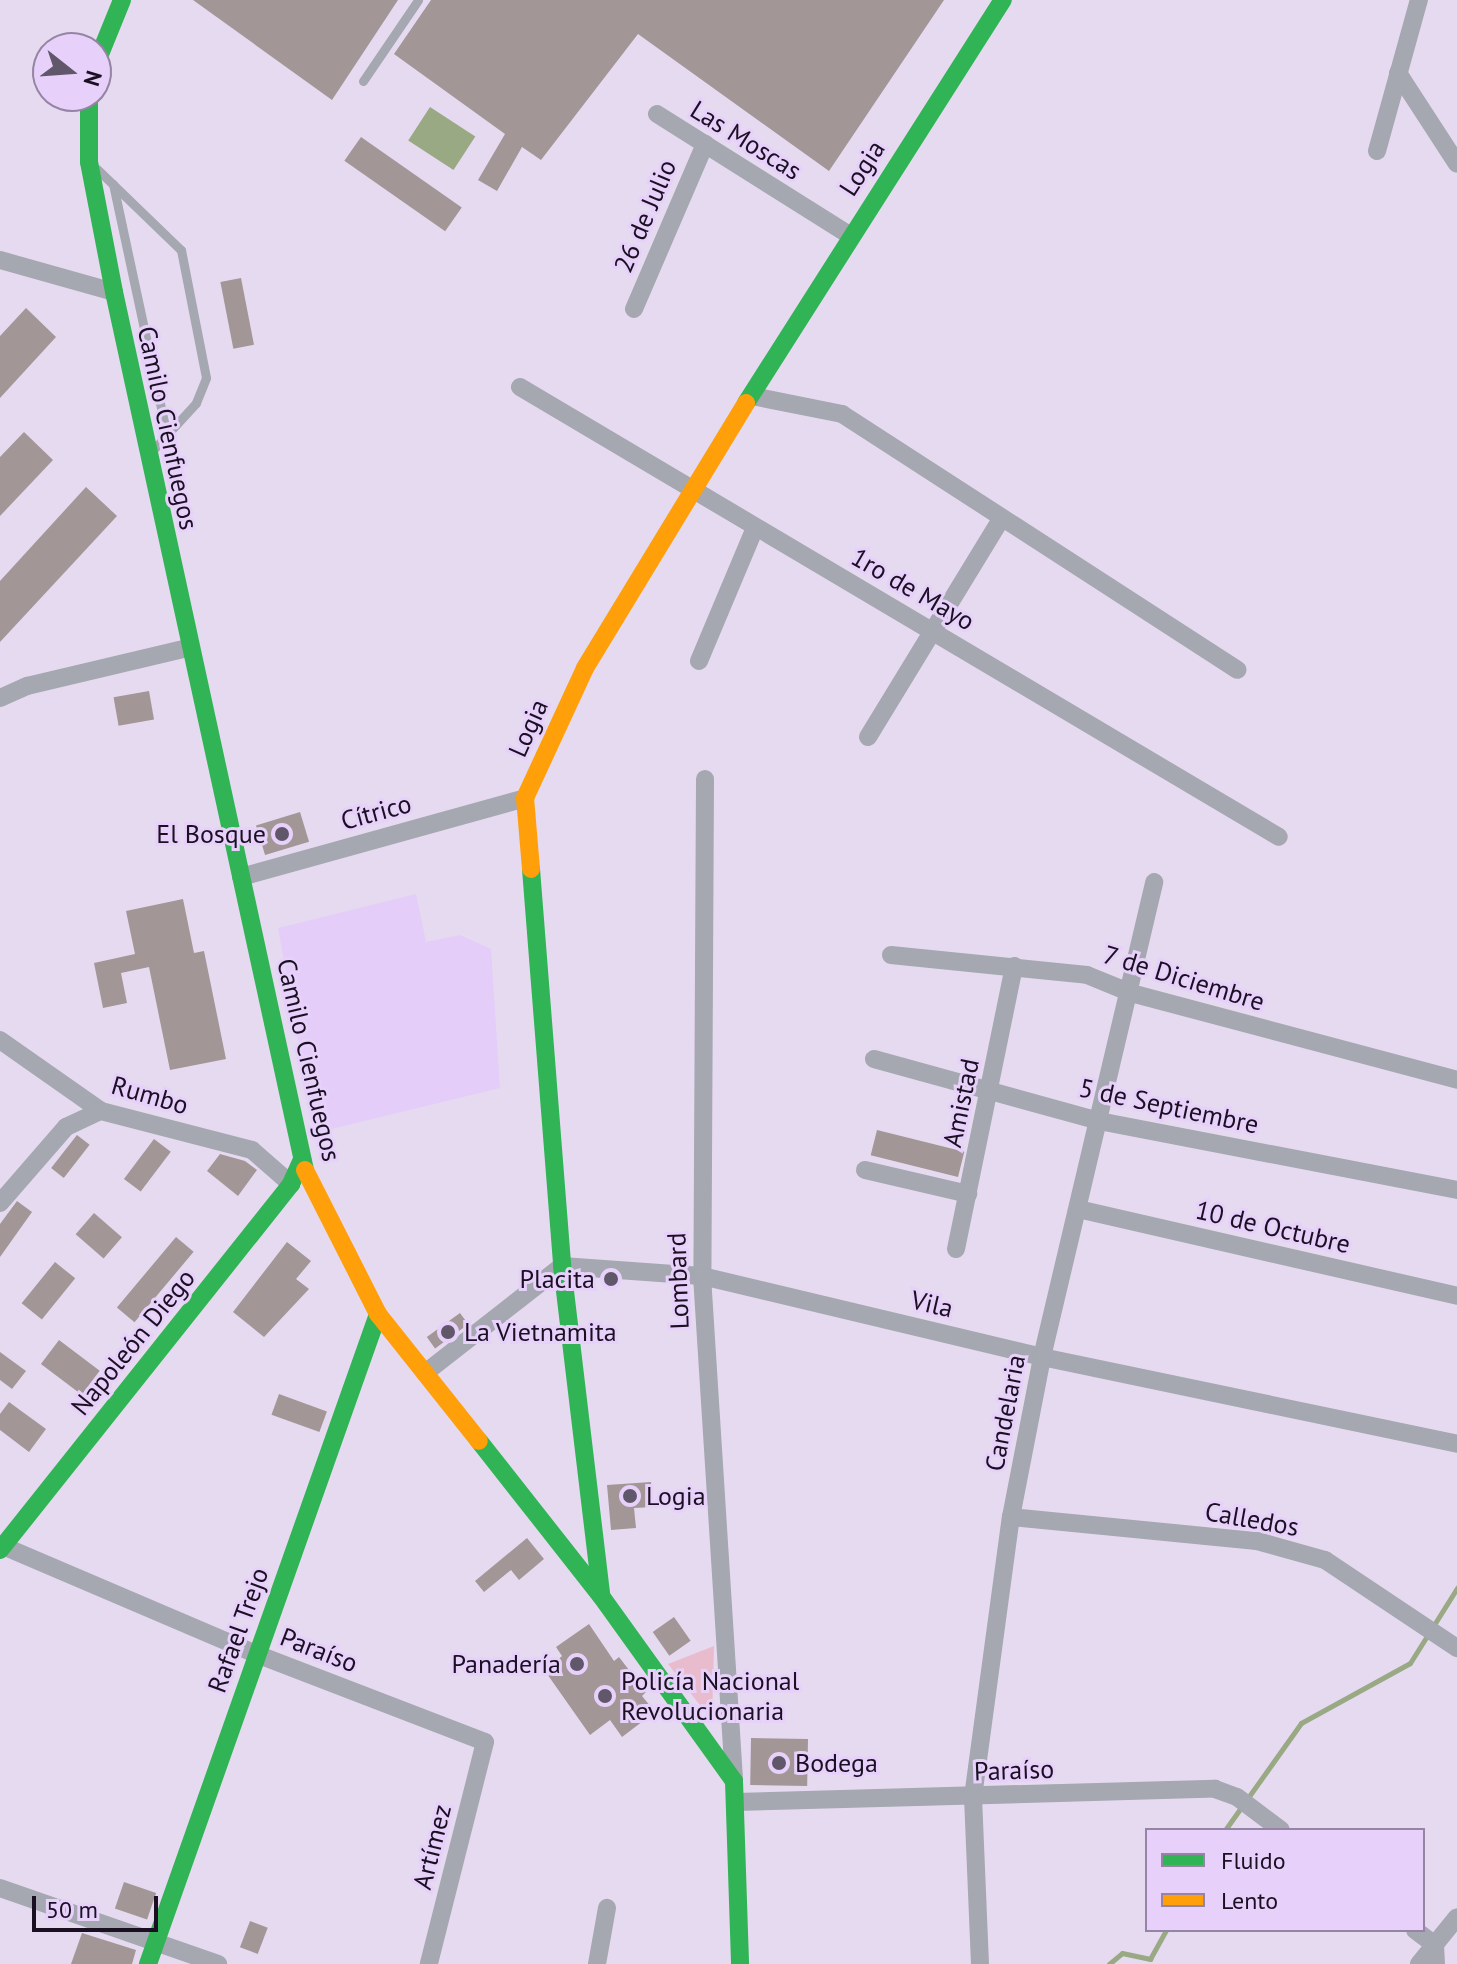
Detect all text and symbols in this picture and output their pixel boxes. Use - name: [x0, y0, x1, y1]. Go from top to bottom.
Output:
- north arrow: [32, 32, 112, 112]
- text: N: [78, 67, 109, 89]
- street label: Las Moscas: [685, 94, 807, 186]
- street label: Logia: [833, 134, 891, 202]
- street label: 26 de Julio: [607, 155, 683, 277]
- street label: Camilo Cienfuegos: [131, 323, 205, 533]
- street label: 1ro de Mayo: [846, 541, 980, 637]
- street label: Logia: [502, 694, 554, 762]
- street label: Cítrico: [337, 788, 415, 836]
- place label: El Bosque: [156, 818, 266, 850]
- marker: El Bosque: [273, 825, 291, 843]
- street label: 7 de Diciembre: [1099, 938, 1269, 1018]
- street label: Camilo Cienfuegos: [270, 956, 348, 1164]
- street label: Amistad: [936, 1056, 986, 1150]
- street label: Rumbo: [108, 1069, 192, 1121]
- street label: 5 de Septiembre: [1076, 1072, 1262, 1140]
- street label: 10 de Octubre: [1193, 1194, 1353, 1260]
- street label: Lombard: [661, 1232, 695, 1330]
- street label: Napoleón Diego: [65, 1263, 201, 1421]
- place label: Placita: [520, 1263, 595, 1295]
- marker: Placita: [602, 1270, 620, 1288]
- street label: Vila: [908, 1284, 956, 1324]
- place label: La Vietnamita: [464, 1316, 617, 1348]
- marker: La Vietnamita: [439, 1323, 457, 1341]
- street label: Candelaria: [978, 1352, 1032, 1474]
- place label: Logia: [646, 1480, 706, 1512]
- marker: Logia: [621, 1487, 639, 1505]
- street label: Calledos: [1203, 1495, 1301, 1543]
- street label: Rafael Trejo: [201, 1563, 275, 1697]
- street label: Paraíso: [276, 1621, 362, 1679]
- place label: Panadería: [451, 1648, 561, 1680]
- marker: Panadería: [568, 1655, 586, 1673]
- place label: Policía Nacional Revolucionaria: [621, 1665, 799, 1726]
- marker: Policía Nacional Revolucionaria: [596, 1687, 614, 1705]
- place label: Bodega: [795, 1747, 878, 1779]
- street label: Paraíso: [973, 1753, 1055, 1787]
- marker: Bodega: [770, 1754, 788, 1772]
- street label: Artímez: [406, 1801, 458, 1893]
- legend: [1145, 1828, 1425, 1932]
- text: Fluido: [1221, 1845, 1286, 1876]
- scale bar: [36, 1880, 162, 1930]
- text: Lento: [1221, 1885, 1278, 1916]
- text: 50 m: [46, 1894, 98, 1925]

